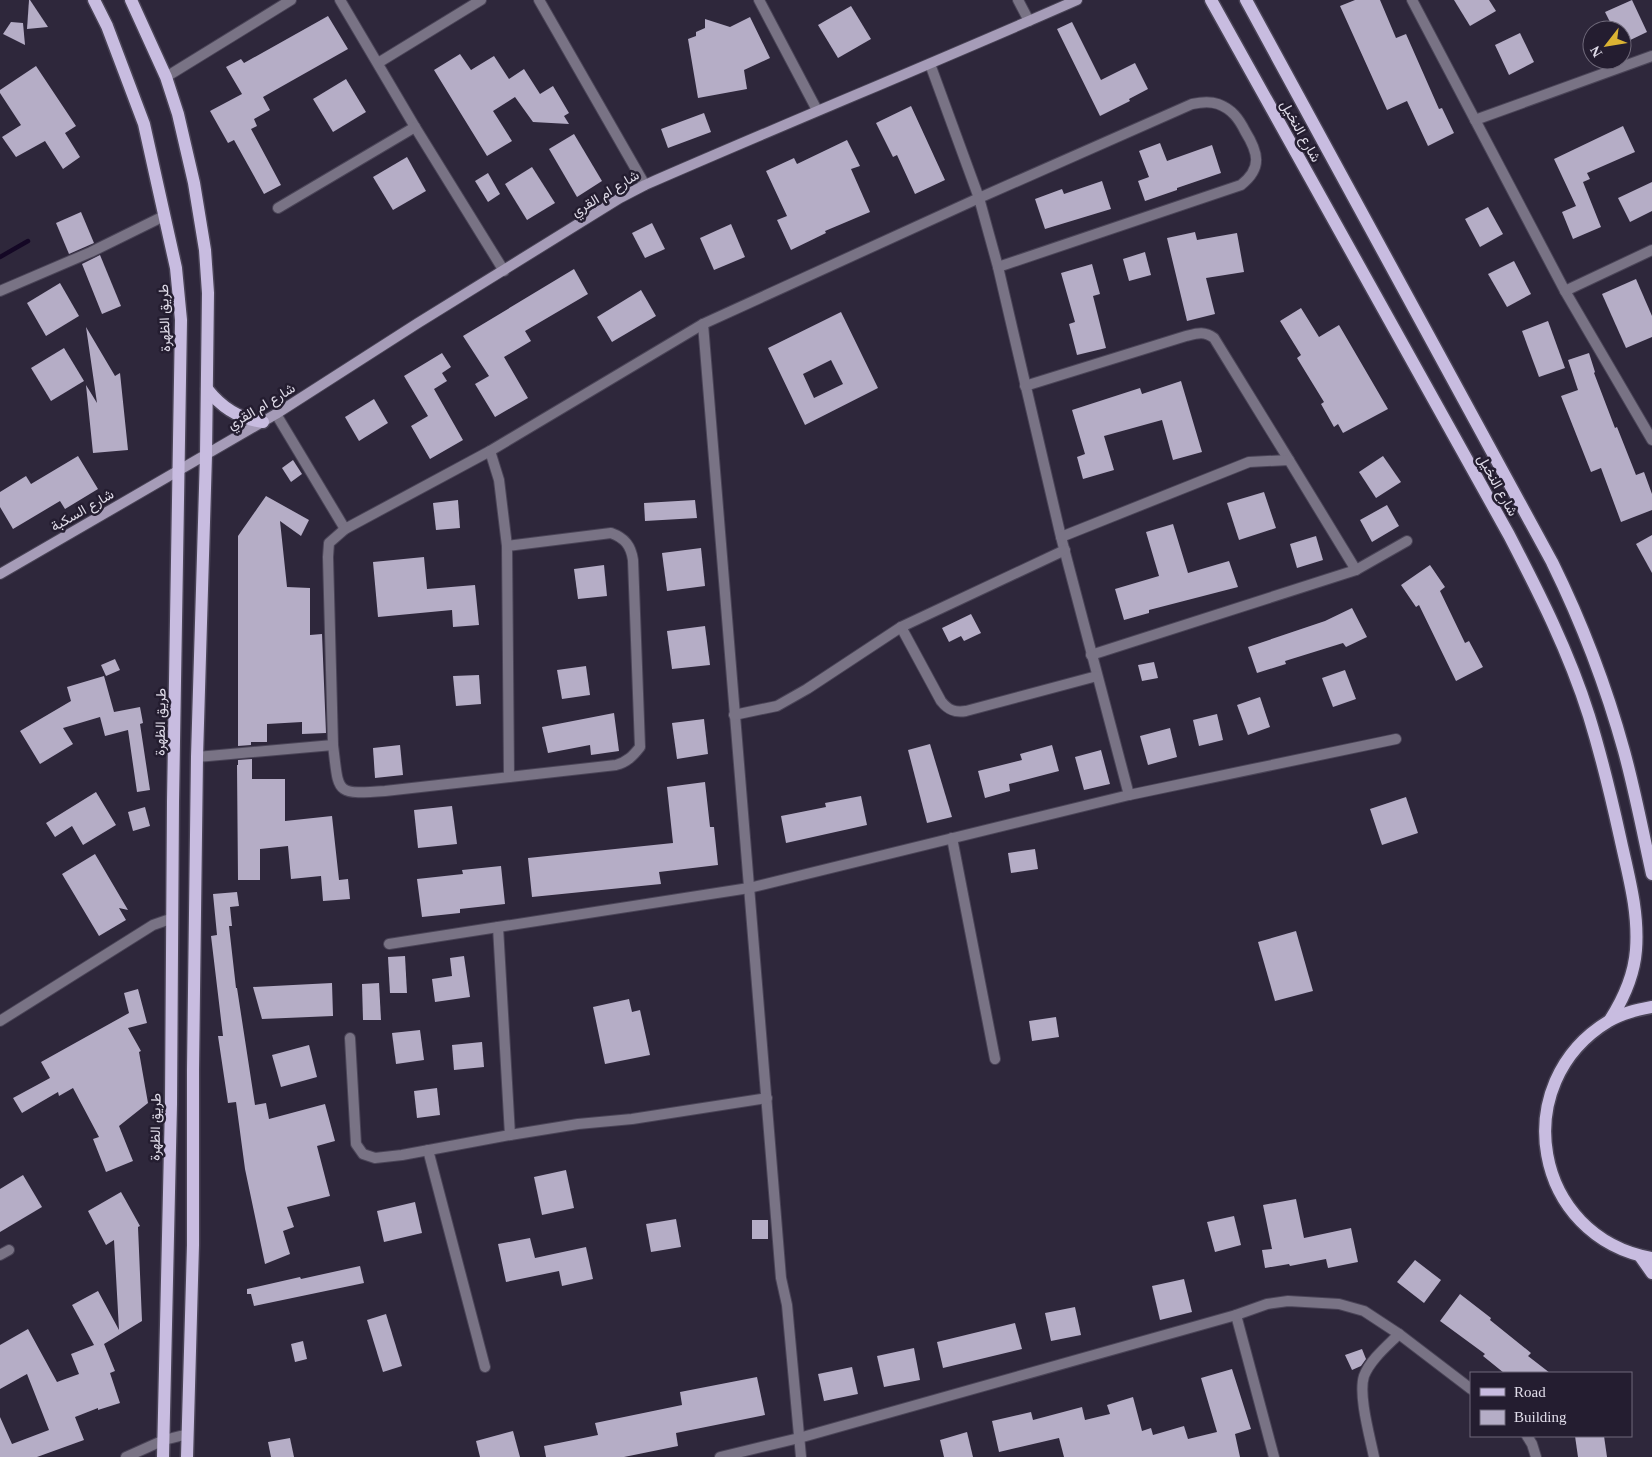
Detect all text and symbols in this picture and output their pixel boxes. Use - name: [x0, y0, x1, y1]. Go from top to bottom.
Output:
- north arrow: [1582, 20, 1632, 70]
- text: N: [1587, 43, 1605, 60]
- street label: شارع النخيل: [1275, 98, 1324, 166]
- street label: شارع ام القري: [569, 167, 644, 223]
- street label: طريق الظهرة: [156, 284, 174, 352]
- street label: شارع ام القري: [225, 380, 300, 436]
- street label: شارع النخيل: [1472, 452, 1521, 520]
- street label: شارع السكبة: [48, 486, 118, 537]
- street label: طريق الظهرة: [152, 688, 170, 756]
- street label: طريق الظهرة: [147, 1093, 165, 1161]
- legend: [1470, 1372, 1632, 1437]
- text: Road: [1514, 1384, 1546, 1400]
- text: Building: [1514, 1409, 1567, 1425]

